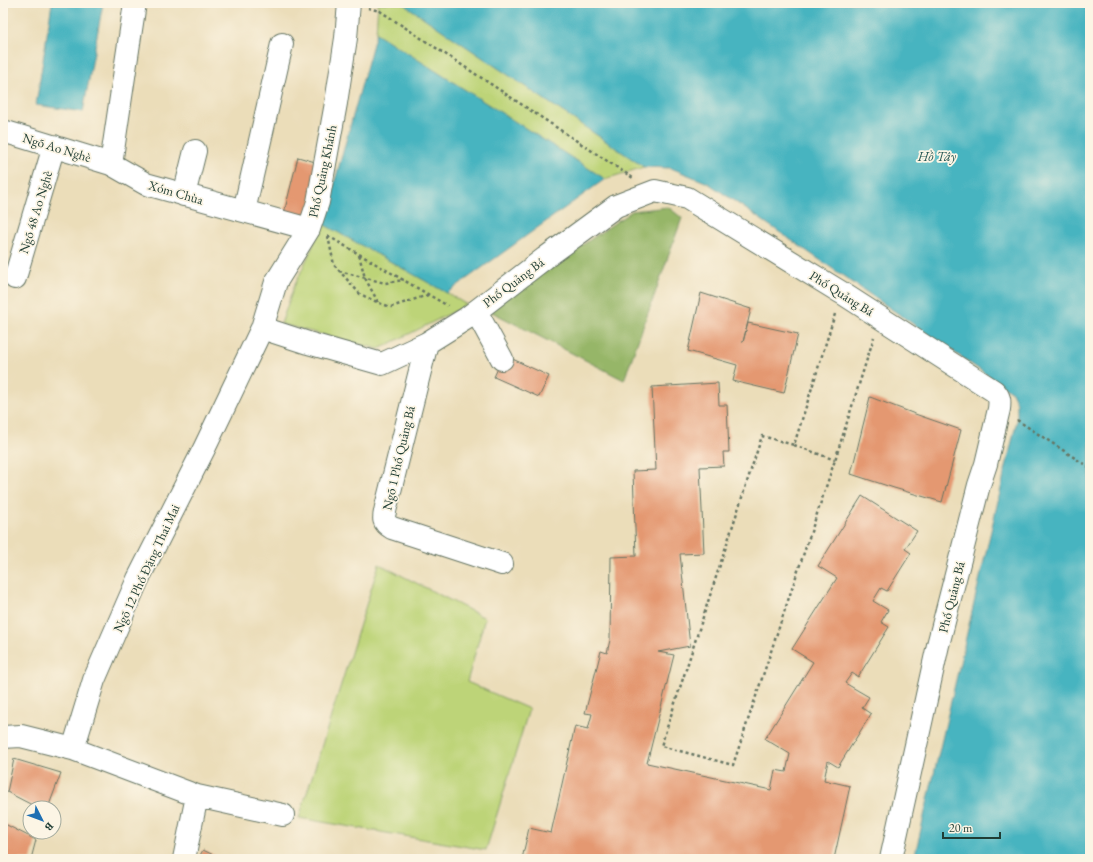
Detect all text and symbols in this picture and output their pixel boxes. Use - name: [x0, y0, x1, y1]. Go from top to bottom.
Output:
- street label: Phố Quảng Khánh: [304, 123, 341, 219]
- street label: Ngõ Ao Nghè: [21, 129, 93, 166]
- water label: Hồ Tây: [917, 147, 957, 165]
- street label: Ngõ 48 Ao Nghè: [15, 169, 56, 256]
- street label: Xóm Chùa: [145, 176, 206, 209]
- street label: Phố Quảng Bá: [479, 253, 548, 311]
- street label: Phố Quảng Bá: [806, 267, 878, 320]
- street label: Ngõ 1 Phố Quảng Bá: [378, 403, 419, 512]
- street label: Ngõ 12 Phố Đặng Thai Mai: [109, 501, 184, 635]
- street label: Phố Quảng Bá: [934, 559, 969, 635]
- north arrow: [22, 800, 62, 840]
- scale bar: [943, 814, 1000, 840]
- text: B: [42, 819, 57, 834]
- text: 20 m: [949, 820, 973, 836]

